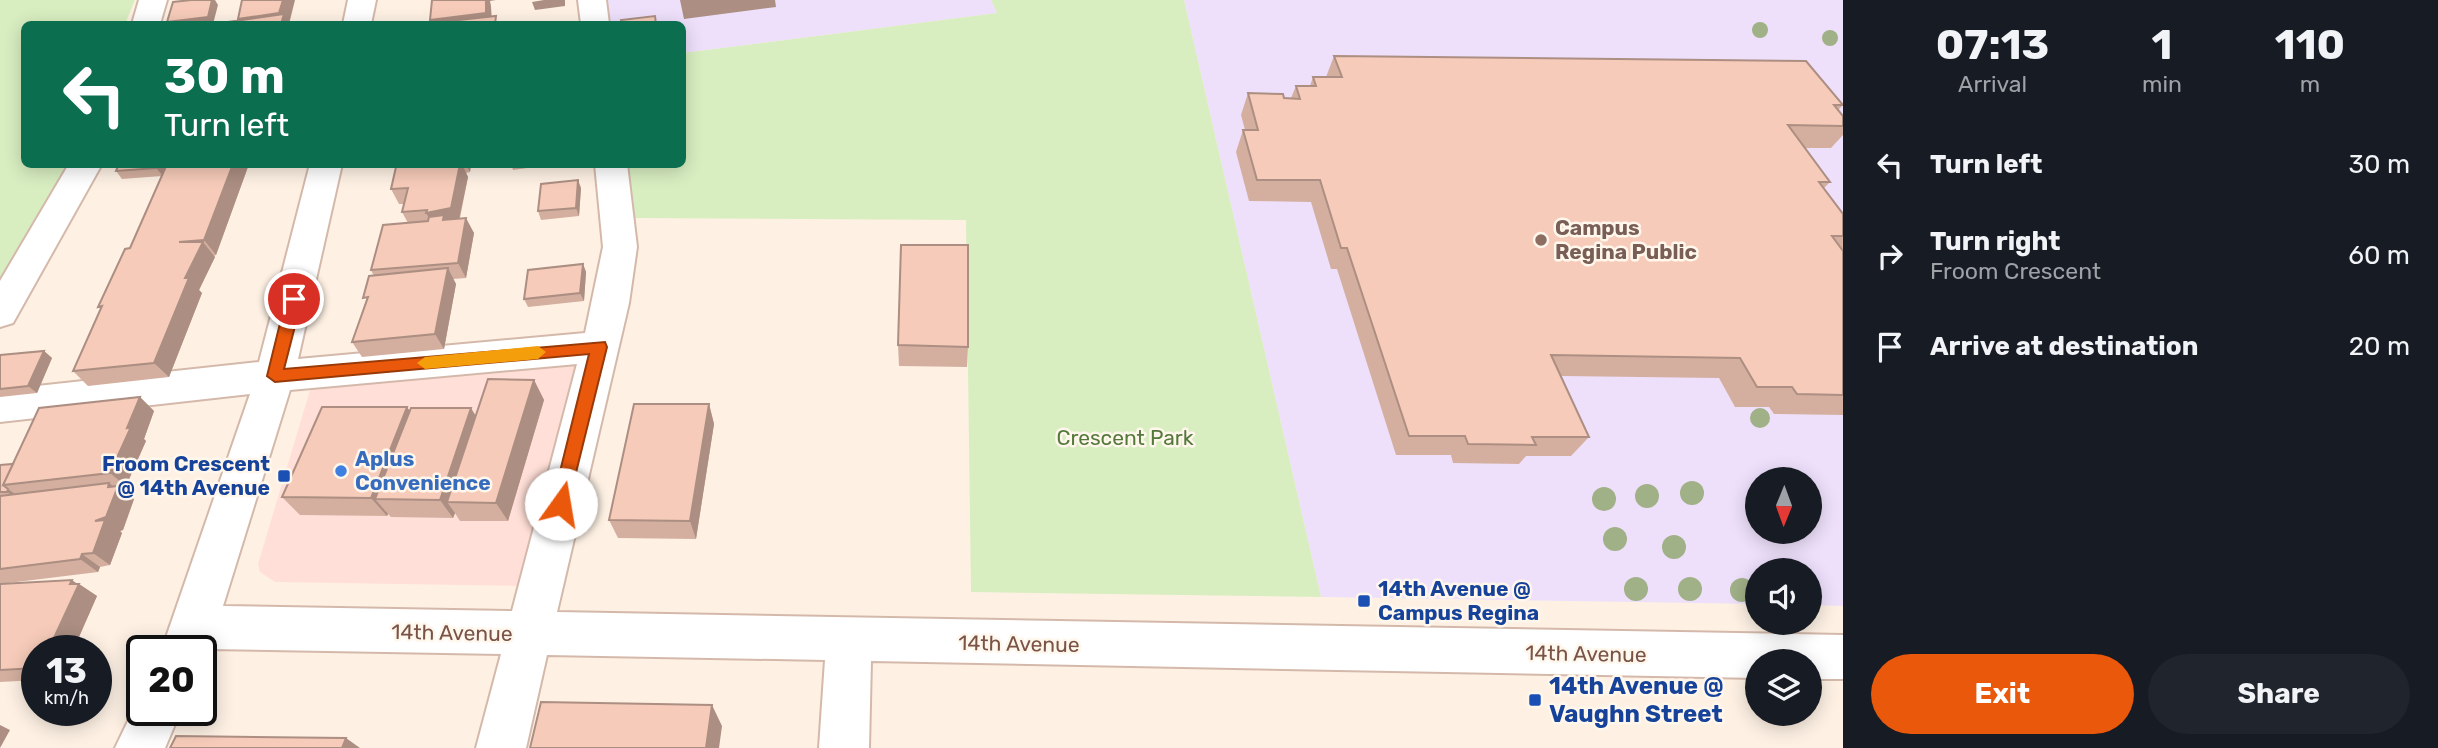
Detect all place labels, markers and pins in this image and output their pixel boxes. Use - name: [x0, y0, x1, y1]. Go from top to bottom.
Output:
- place label: Campus Regina Public: [1555, 215, 1697, 264]
- marker: Campus Regina Public: [1533, 232, 1549, 248]
- pin: [264, 269, 324, 329]
- place label: Aplus Convenience: [355, 446, 491, 495]
- place label: Froom Crescent @ 14th Avenue: [102, 451, 270, 500]
- marker: Aplus Convenience: [333, 463, 349, 479]
- marker: Froom Crescent @ 14th Avenue: [276, 468, 292, 484]
- place label: 14th Avenue @ Campus Regina: [1378, 576, 1539, 625]
- marker: 14th Avenue @ Campus Regina: [1356, 593, 1372, 609]
- place label: 14th Avenue @ Vaughn Street: [1549, 672, 1723, 728]
- marker: 14th Avenue @ Vaughn Street: [1527, 692, 1543, 708]

